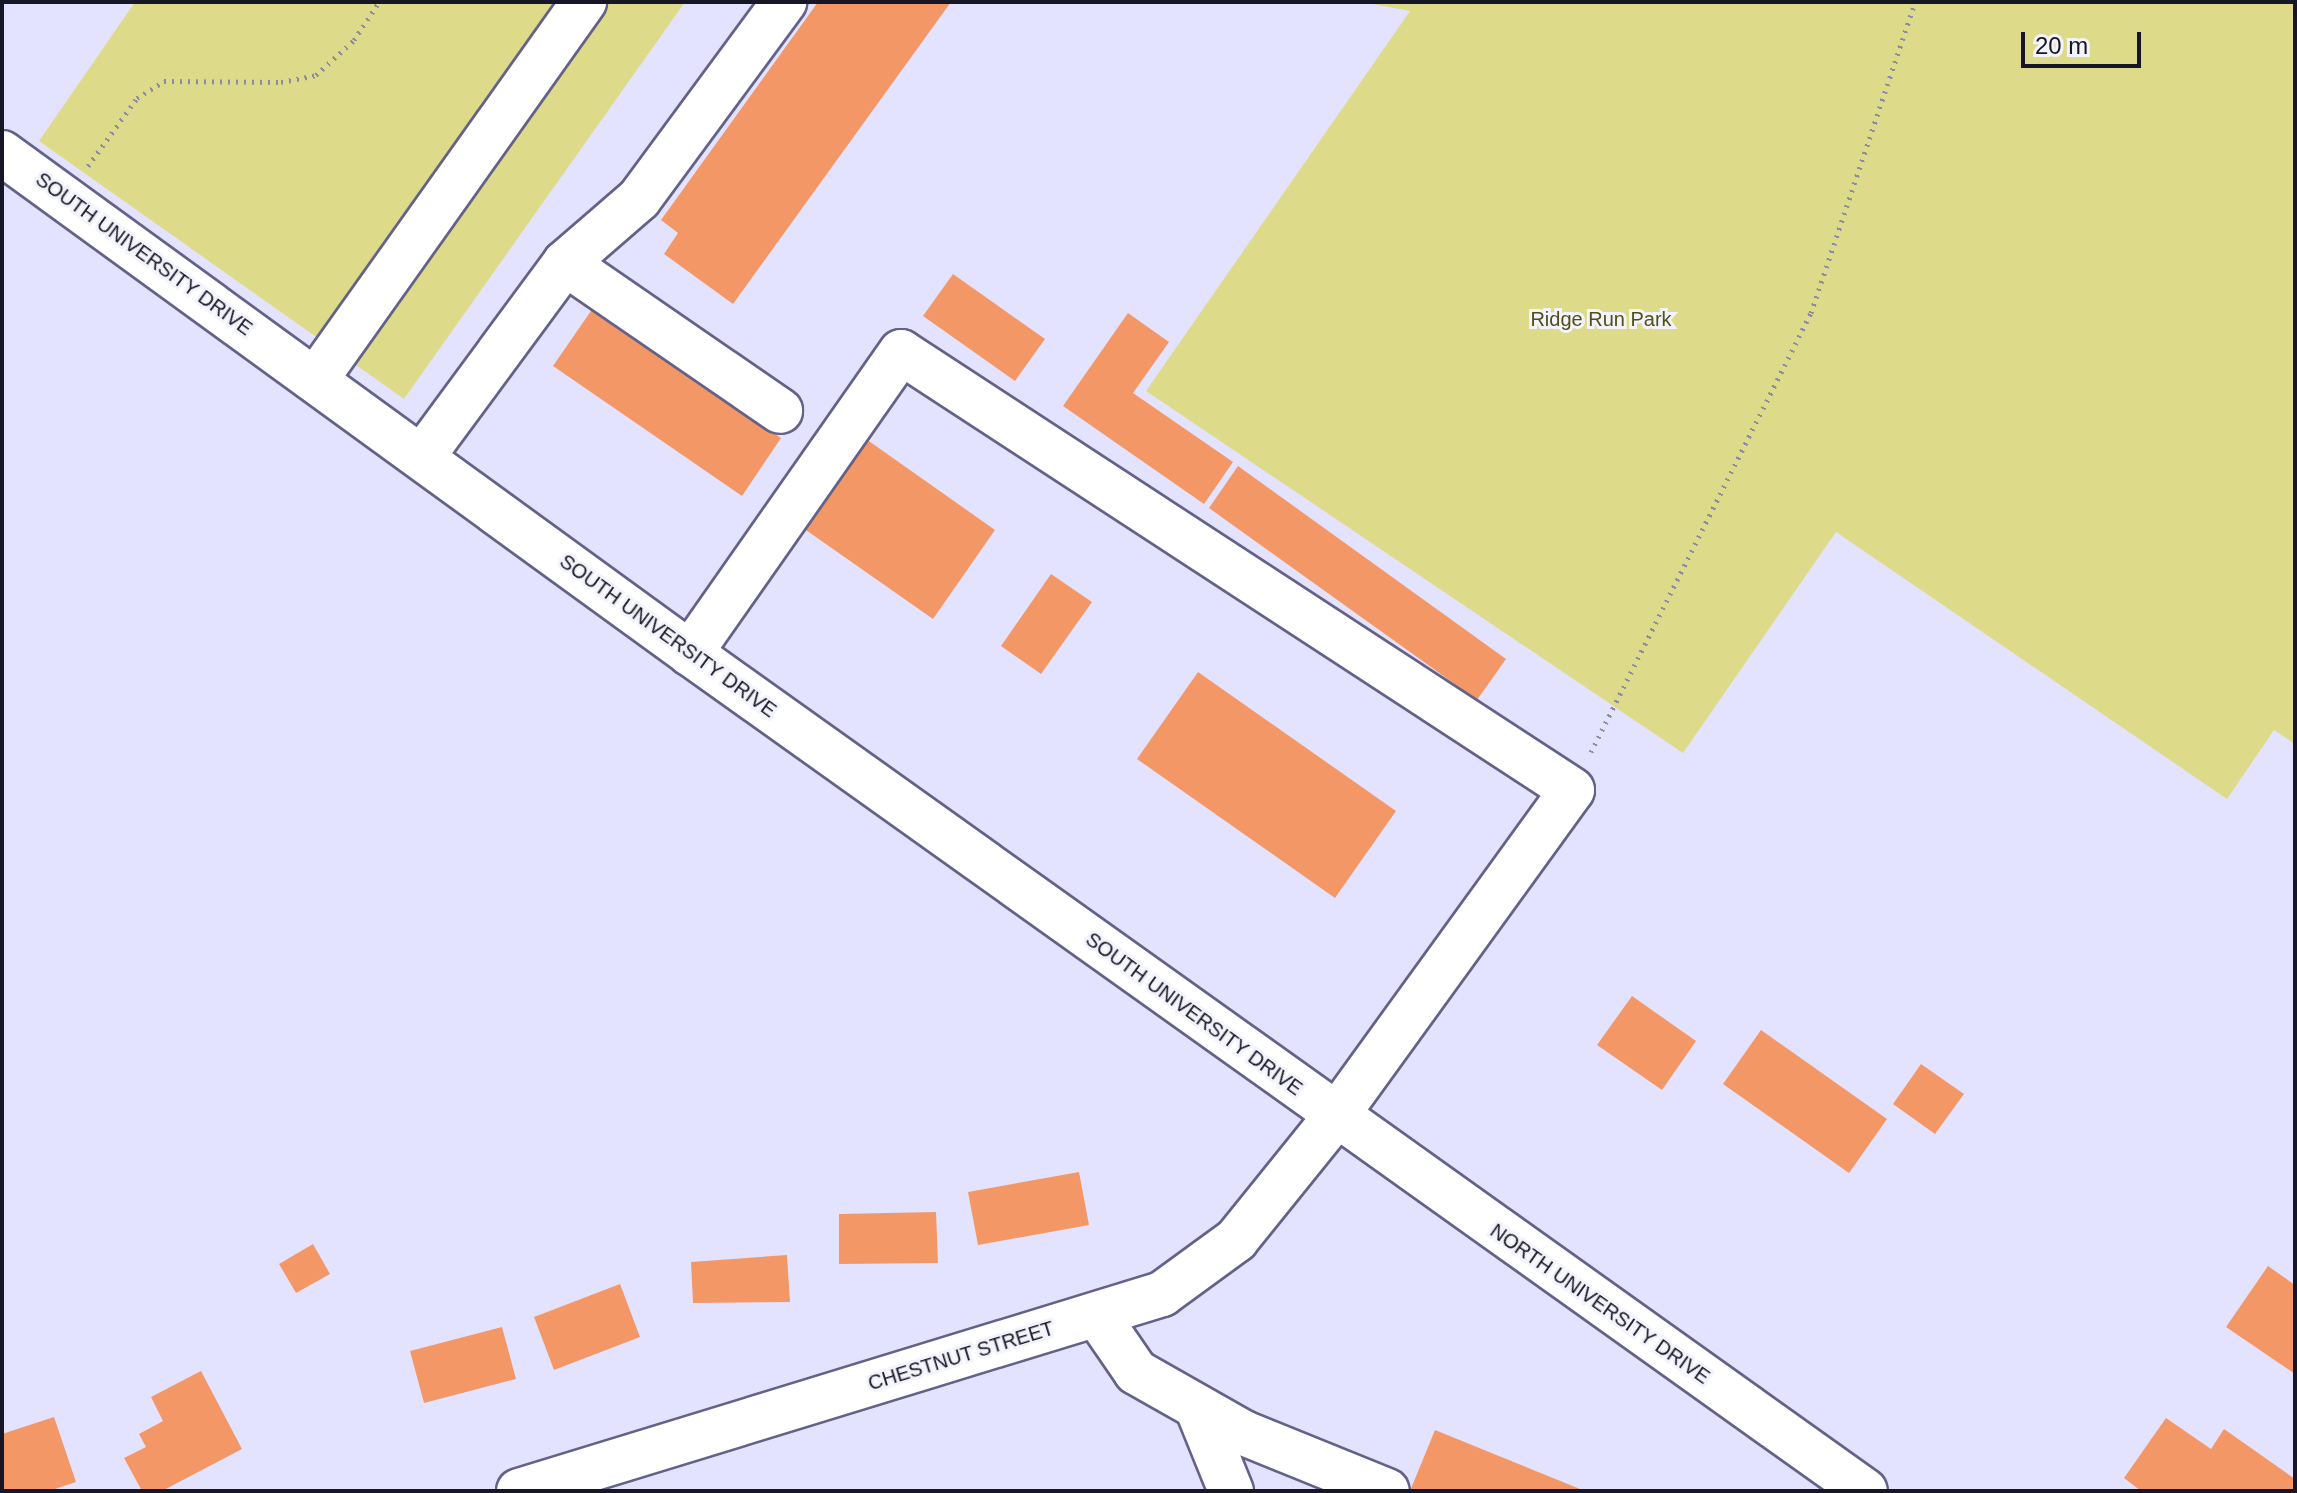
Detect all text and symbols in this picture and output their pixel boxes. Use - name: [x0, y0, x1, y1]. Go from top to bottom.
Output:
- scale bar: [2025, 16, 2145, 66]
- text: 20 m: [2035, 32, 2088, 59]
- street label: SOUTH UNIVERSITY DRIVE: [31, 167, 257, 341]
- park label: Ridge Run Park: [1530, 307, 1672, 331]
- street label: SOUTH UNIVERSITY DRIVE: [555, 549, 781, 723]
- street label: SOUTH UNIVERSITY DRIVE: [1081, 927, 1307, 1101]
- street label: NORTH UNIVERSITY DRIVE: [1485, 1219, 1715, 1389]
- street label: CHESTNUT STREET: [865, 1316, 1057, 1396]

